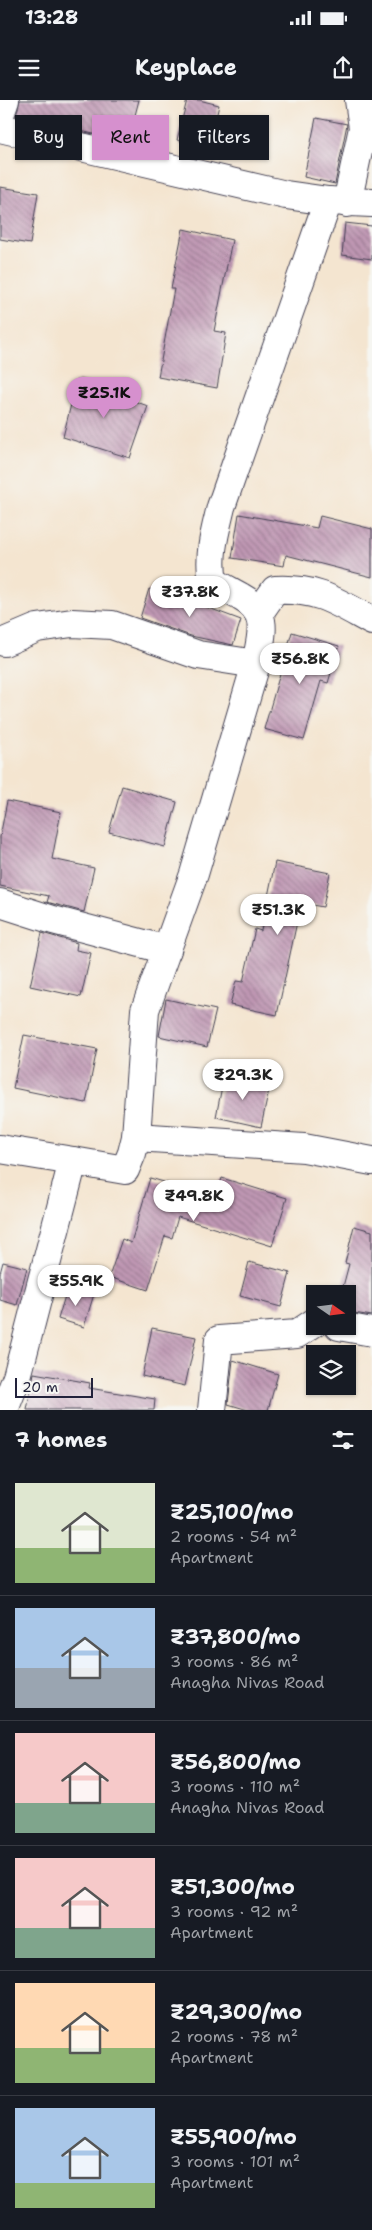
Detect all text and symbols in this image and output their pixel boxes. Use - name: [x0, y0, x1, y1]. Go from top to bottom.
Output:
- text: 13:28: [25, 5, 78, 30]
- text: Keyplace: [135, 53, 237, 82]
- icon: menu: [15, 54, 43, 82]
- icon: share: [329, 54, 357, 82]
- chip: Buy: [15, 115, 82, 160]
- chip: Rent: [92, 115, 169, 160]
- chip: Filters: [179, 115, 269, 160]
- pin: ₹25.1K: [63, 376, 145, 419]
- text: ₹25.1K: [77, 382, 131, 403]
- pin: ₹37.8K: [149, 576, 231, 618]
- text: ₹37.8K: [161, 581, 219, 602]
- pin: ₹56.8K: [259, 642, 341, 685]
- text: ₹56.8K: [271, 648, 329, 669]
- pin: ₹51.3K: [237, 894, 319, 936]
- text: ₹51.3K: [251, 899, 305, 920]
- pin: ₹29.3K: [202, 1058, 284, 1101]
- text: ₹29.3K: [213, 1064, 273, 1085]
- pin: ₹49.8K: [153, 1180, 235, 1222]
- text: ₹49.8K: [164, 1185, 224, 1206]
- pin: ₹55.9K: [35, 1264, 117, 1307]
- text: ₹55.9K: [48, 1270, 104, 1291]
- north arrow: [306, 1285, 356, 1335]
- map controls: [306, 1285, 356, 1395]
- button: layers: [306, 1345, 356, 1395]
- scale bar: [15, 1375, 92, 1398]
- text: 20 m: [22, 1378, 58, 1396]
- text: 7 homes: [15, 1426, 107, 1454]
- icon: filters: [329, 1426, 357, 1454]
- text: ₹25,100/mo: [170, 1498, 294, 1526]
- icon: home: [55, 1503, 115, 1563]
- text: 2 rooms · 54 m²: [170, 1526, 297, 1547]
- text: Apartment: [170, 1547, 253, 1568]
- text: ₹37,800/mo: [170, 1623, 301, 1651]
- icon: home: [55, 1628, 115, 1688]
- text: 3 rooms · 86 m²: [170, 1651, 298, 1672]
- text: Anagha Nivas Road: [170, 1672, 324, 1693]
- text: ₹56,800/mo: [170, 1748, 301, 1776]
- icon: home: [55, 1753, 115, 1813]
- text: 3 rooms · 110 m²: [170, 1776, 300, 1797]
- text: Anagha Nivas Road: [170, 1797, 324, 1818]
- text: ₹51,300/mo: [170, 1873, 295, 1901]
- icon: home: [55, 1878, 115, 1938]
- text: 3 rooms · 92 m²: [170, 1901, 298, 1922]
- text: Apartment: [170, 1922, 253, 1943]
- text: ₹29,300/mo: [170, 1998, 302, 2026]
- icon: home: [55, 2003, 115, 2063]
- text: 2 rooms · 78 m²: [170, 2026, 298, 2047]
- text: Apartment: [170, 2047, 253, 2068]
- text: ₹55,900/mo: [170, 2123, 297, 2151]
- icon: home: [55, 2128, 115, 2188]
- text: 3 rooms · 101 m²: [170, 2151, 300, 2172]
- text: Apartment: [170, 2172, 253, 2193]

